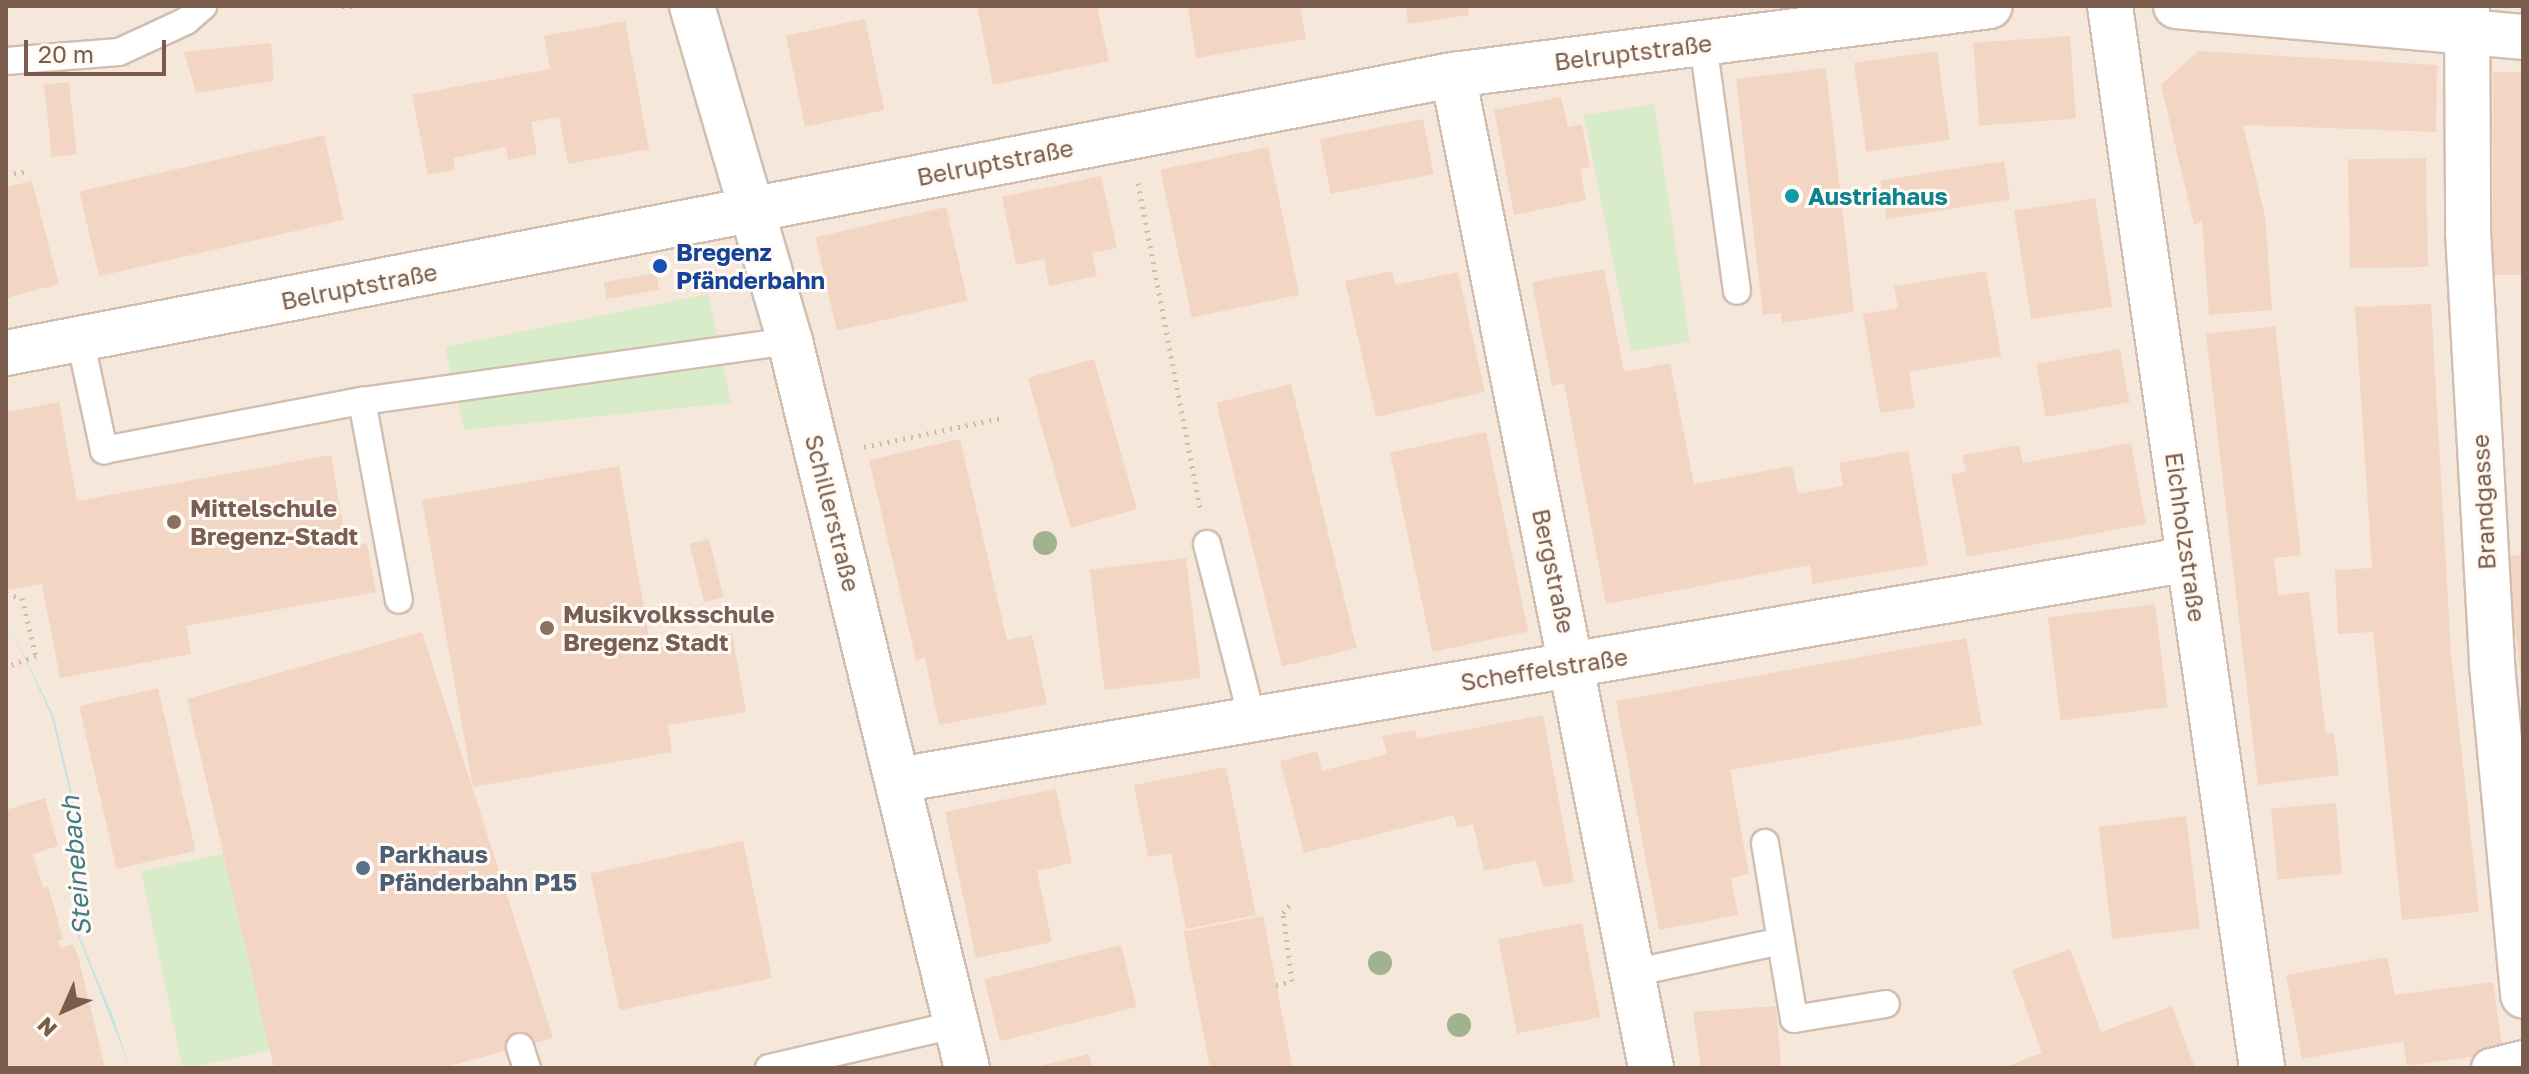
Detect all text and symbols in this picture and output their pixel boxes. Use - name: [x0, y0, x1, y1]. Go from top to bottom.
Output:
- scale bar: [28, 24, 170, 74]
- street label: Belruptstraße: [1552, 28, 1714, 76]
- text: 20 m: [38, 39, 94, 68]
- street label: Belruptstraße: [914, 133, 1076, 191]
- place label: Austriahaus: [1808, 182, 1948, 210]
- marker: Austriahaus: [1783, 187, 1801, 205]
- place label: Bregenz Pfänderbahn: [676, 238, 825, 294]
- street label: Belruptstraße: [278, 257, 440, 315]
- marker: Bregenz Pfänderbahn: [651, 257, 669, 275]
- street label: Schillerstraße: [800, 431, 866, 595]
- street label: Brandgasse: [2465, 433, 2501, 571]
- street label: Eichholzstraße: [2160, 450, 2212, 624]
- place label: Mittelschule Bregenz-Stadt: [190, 494, 358, 550]
- street label: Bergstraße: [1527, 506, 1581, 636]
- marker: Mittelschule Bregenz-Stadt: [165, 513, 183, 531]
- place label: Musikvolksschule Bregenz Stadt: [563, 600, 775, 656]
- marker: Musikvolksschule Bregenz Stadt: [538, 619, 556, 637]
- street label: Scheffelstraße: [1458, 642, 1630, 696]
- water label: Steinebach: [54, 795, 98, 937]
- place label: Parkhaus Pfänderbahn P15: [379, 840, 577, 896]
- marker: Parkhaus Pfänderbahn P15: [354, 859, 372, 877]
- north arrow: [24, 970, 104, 1050]
- text: N: [31, 1012, 62, 1043]

